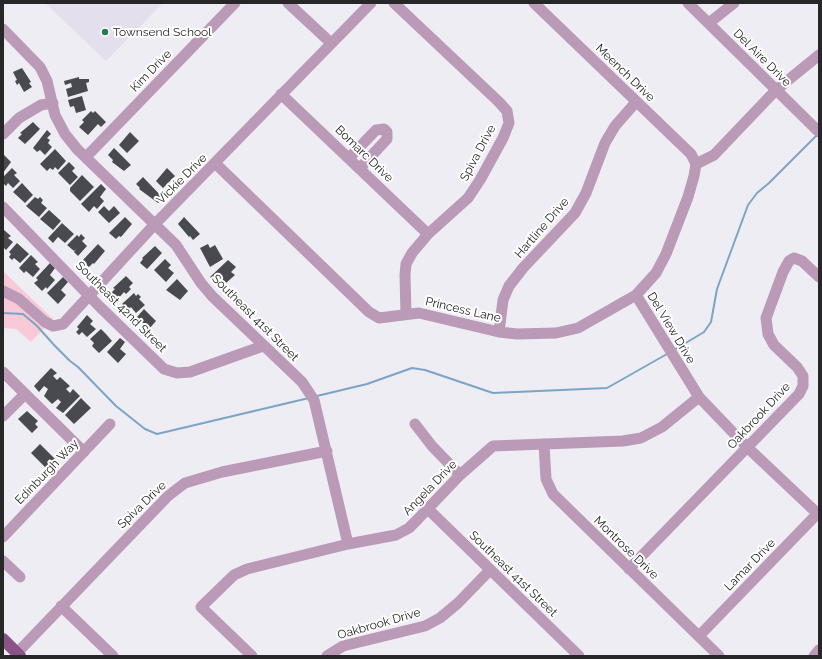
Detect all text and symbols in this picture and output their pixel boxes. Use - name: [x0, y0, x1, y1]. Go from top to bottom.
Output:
- place label: Townsend School: [113, 25, 211, 39]
- street label: Del Aire Drive: [730, 26, 794, 90]
- marker: Townsend School: [100, 27, 110, 37]
- street label: Meench Drive: [592, 41, 658, 105]
- street label: Kim Drive: [127, 47, 175, 95]
- street label: Spiva Drive: [457, 122, 499, 184]
- street label: Bomarc Drive: [332, 123, 396, 185]
- street label: Vickie Drive: [154, 151, 210, 207]
- street label: Hartline Drive: [512, 195, 572, 261]
- street label: Southeast 42nd Street: [73, 259, 169, 355]
- street label: Southeast 41st Street: [209, 272, 301, 364]
- street label: Del View Drive: [644, 290, 698, 366]
- street label: Princess Lane: [424, 294, 502, 326]
- street label: Oakbrook Drive: [725, 380, 793, 452]
- street label: Edinburgh Way: [12, 436, 82, 508]
- street label: Angela Drive: [400, 457, 460, 519]
- street label: Spiva Drive: [115, 478, 169, 532]
- street label: Montrose Drive: [591, 514, 661, 582]
- street label: Southeast 41st Street: [466, 528, 560, 620]
- street label: Lamar Drive: [722, 536, 778, 594]
- street label: Oakbrook Drive: [336, 605, 422, 643]

